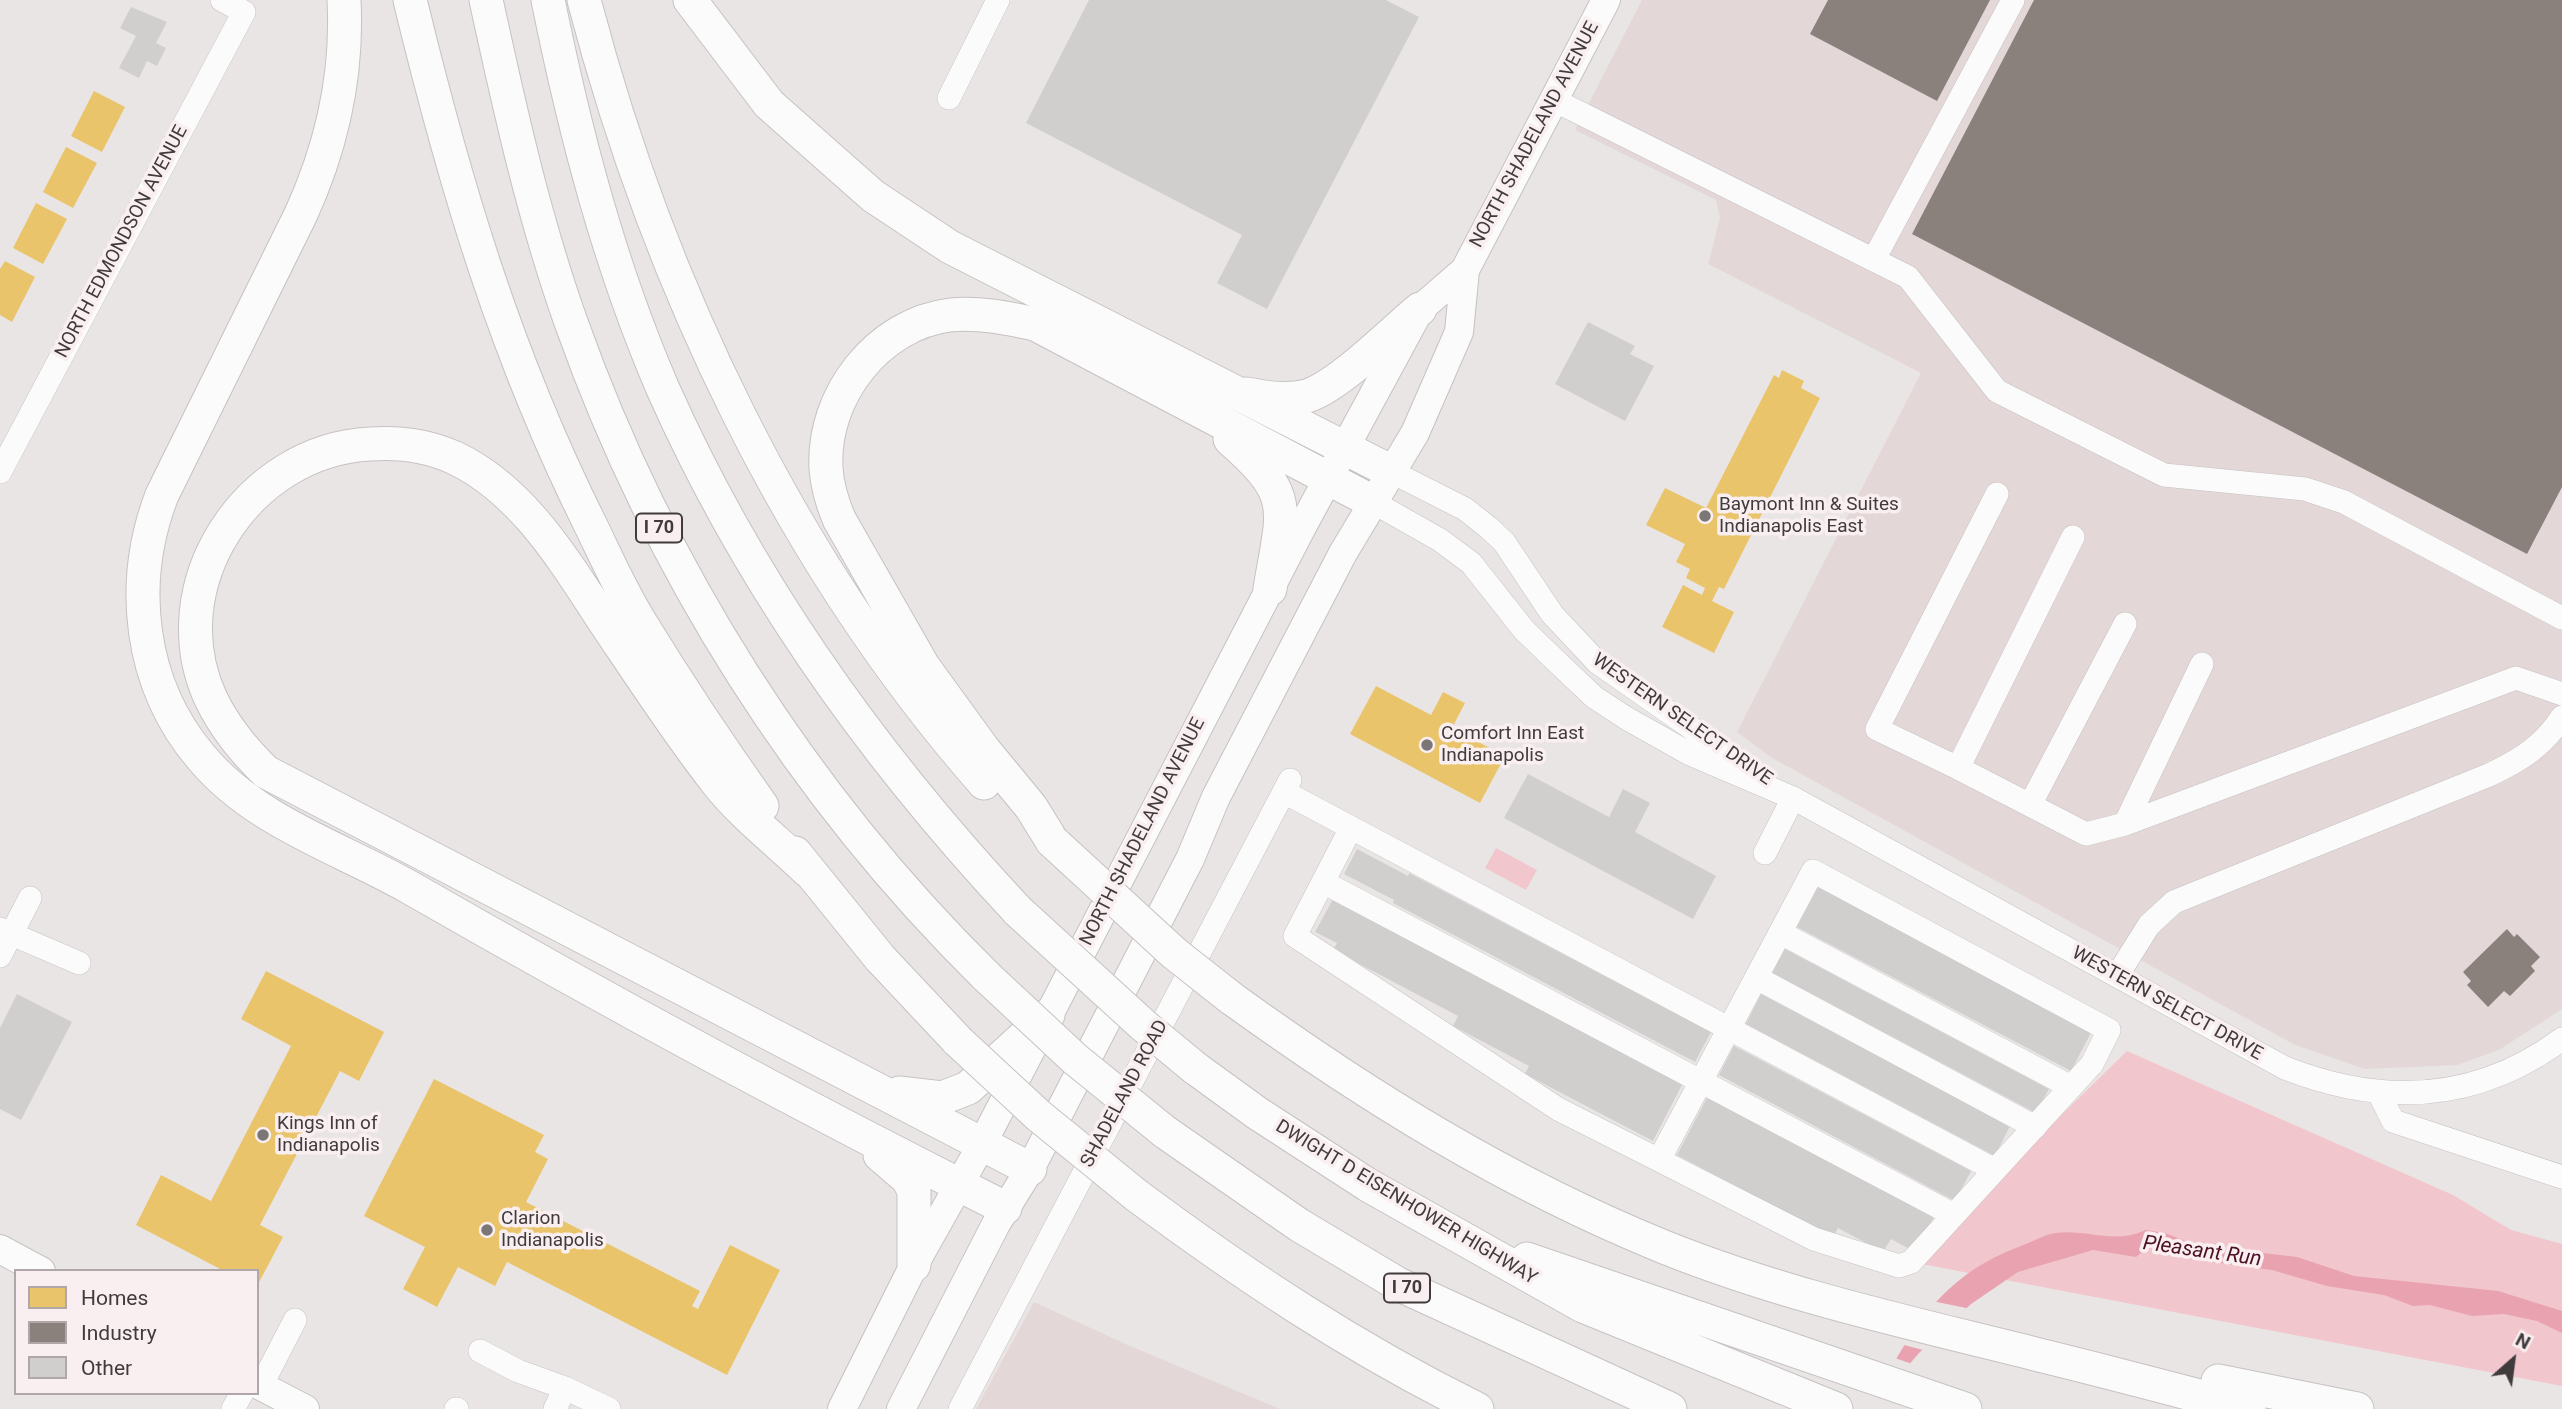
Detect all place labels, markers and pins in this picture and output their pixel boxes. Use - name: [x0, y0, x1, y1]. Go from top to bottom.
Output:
- place label: Baymont Inn & Suites Indianapolis East: [1719, 494, 1899, 538]
- marker: Baymont Inn & Suites Indianapolis East: [1697, 508, 1713, 524]
- place label: Comfort Inn East Indianapolis: [1441, 723, 1584, 767]
- marker: Comfort Inn East Indianapolis: [1419, 737, 1435, 753]
- place label: Kings Inn of Indianapolis: [277, 1113, 380, 1157]
- marker: Kings Inn of Indianapolis: [255, 1127, 271, 1143]
- place label: Clarion Indianapolis: [501, 1208, 604, 1252]
- marker: Clarion Indianapolis: [479, 1222, 495, 1238]

